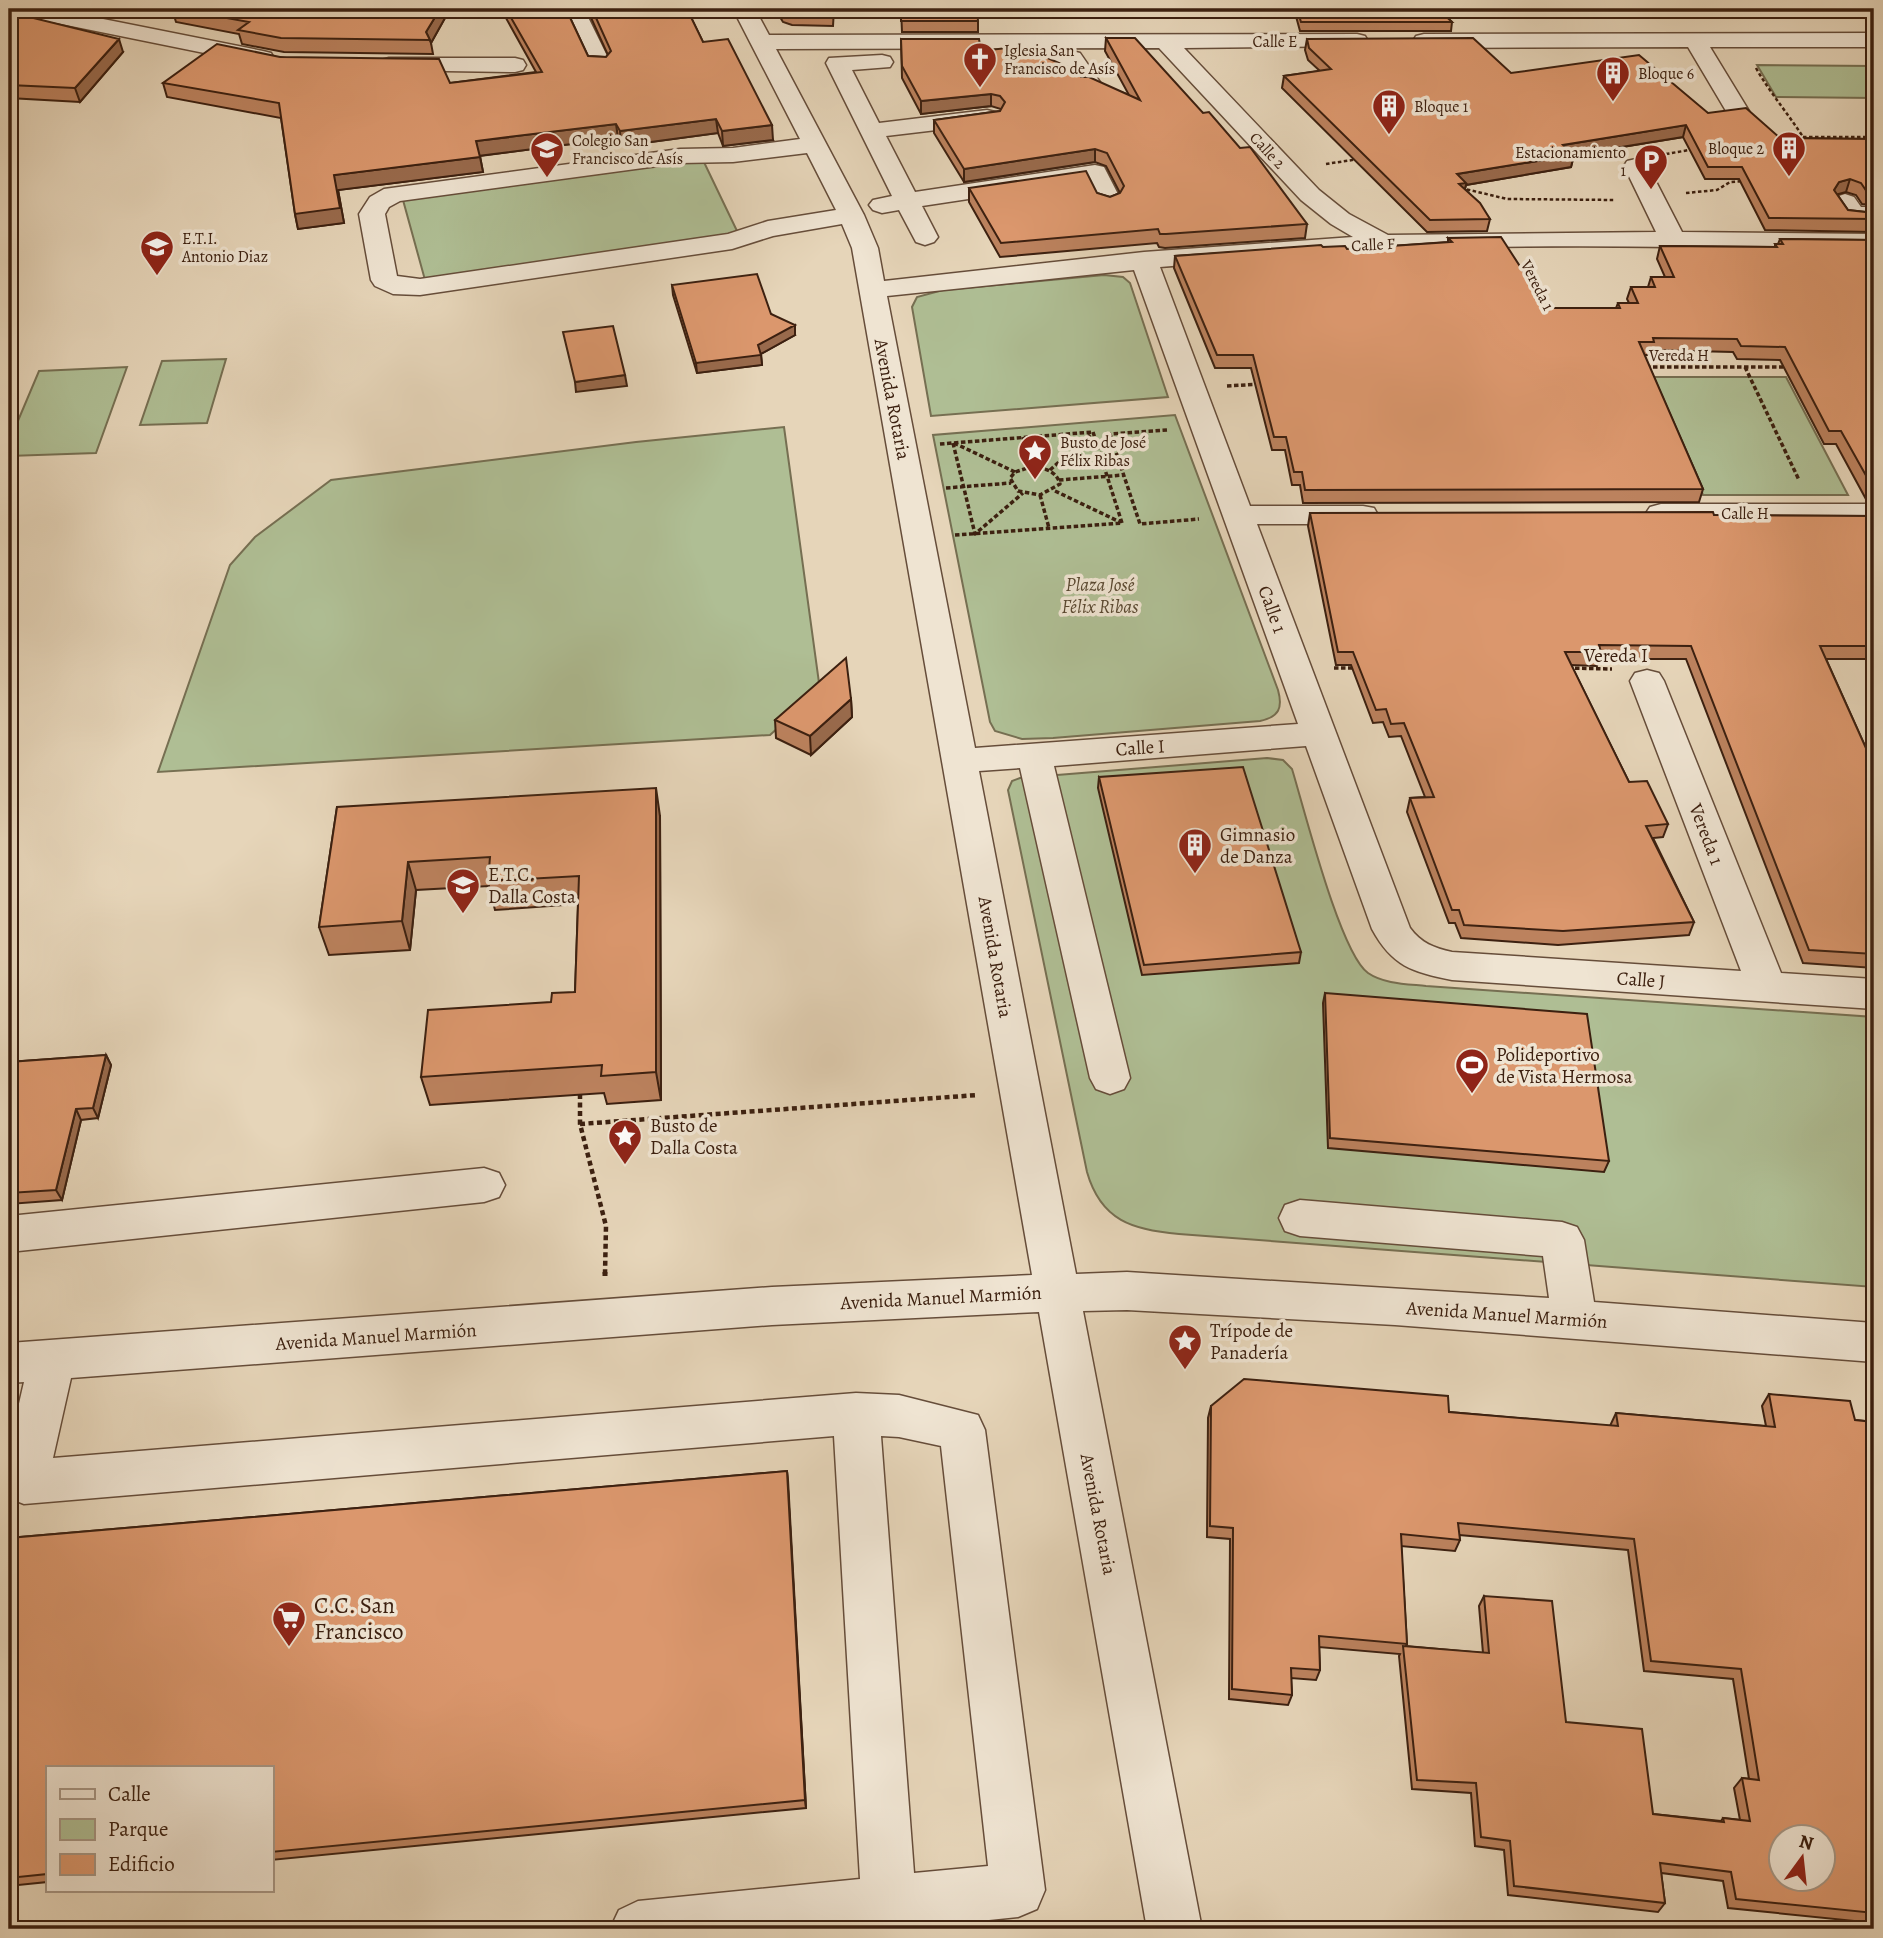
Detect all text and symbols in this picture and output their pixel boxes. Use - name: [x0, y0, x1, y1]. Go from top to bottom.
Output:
- street label: Calle E: [1252, 31, 1298, 53]
- church icon: Iglesia San Francisco de Asís: [961, 40, 999, 89]
- place label: Iglesia San Francisco de Asís: [1004, 40, 1115, 80]
- building icon: Bloque 6: [1594, 54, 1632, 103]
- place label: Bloque 6: [1638, 63, 1694, 85]
- building icon: Bloque 1: [1370, 87, 1408, 136]
- place label: Bloque 1: [1414, 96, 1469, 118]
- street label: Calle 2: [1244, 127, 1290, 174]
- building icon: Bloque 2: [1770, 129, 1808, 178]
- school or university icon: Colegio San Francisco de Asís: [528, 130, 566, 179]
- place label: Colegio San Francisco de Asís: [572, 130, 683, 170]
- place label: Bloque 2: [1708, 138, 1764, 160]
- place label: Estacionamiento 1: [1515, 142, 1627, 182]
- parking icon: Estacionamiento 1: [1632, 142, 1670, 191]
- school or university icon: E.T.I. Antonio Diaz: [138, 228, 176, 277]
- place label: E.T.I. Antonio Diaz: [181, 228, 268, 268]
- street label: Calle F: [1351, 233, 1396, 257]
- street label: Vereda 1: [1515, 256, 1559, 315]
- street label: Avenida Rotaria: [867, 335, 917, 462]
- street label: Vereda H: [1648, 345, 1709, 367]
- place icon: Busto de José Félix Ribas: [1016, 432, 1054, 481]
- place label: Busto de José Félix Ribas: [1060, 432, 1146, 472]
- street label: Calle H: [1721, 503, 1769, 525]
- park label: Plaza José Félix Ribas: [1062, 572, 1139, 620]
- street label: Calle 1: [1251, 582, 1293, 637]
- street label: Vereda I: [1583, 643, 1648, 669]
- street label: Calle I: [1115, 733, 1165, 763]
- street label: Vereda 1: [1682, 799, 1730, 869]
- place label: Gimnasio de Danza: [1220, 822, 1295, 870]
- building icon: Gimnasio de Danza: [1176, 826, 1214, 875]
- place label: E.T.C. Dalla Costa: [488, 862, 576, 910]
- school or university icon: E.T.C. Dalla Costa: [444, 866, 482, 915]
- street label: Avenida Rotaria: [971, 893, 1019, 1020]
- street label: Calle J: [1616, 965, 1666, 995]
- place label: Polideportivo de Vista Hermosa: [1496, 1042, 1633, 1090]
- sports icon: Polideportivo de Vista Hermosa: [1453, 1046, 1491, 1095]
- place label: Busto de Dalla Costa: [650, 1113, 738, 1161]
- place icon: Busto de Dalla Costa: [606, 1117, 644, 1166]
- street label: Avenida Manuel Marmión: [839, 1280, 1042, 1316]
- street label: Avenida Manuel Marmión: [1405, 1295, 1608, 1335]
- street label: Avenida Manuel Marmión: [274, 1317, 477, 1357]
- place label: Trípode de Panadería: [1210, 1318, 1293, 1366]
- place icon: Trípode de Panadería: [1166, 1322, 1204, 1371]
- street label: Avenida Rotaria: [1073, 1450, 1123, 1577]
- place label: C.C. San Francisco: [314, 1590, 404, 1647]
- supermarket icon: C.C. San Francisco: [270, 1599, 308, 1648]
- legend: [46, 1766, 273, 1892]
- text: Calle: [108, 1780, 151, 1808]
- text: Parque: [108, 1815, 168, 1843]
- north arrow: [1768, 1822, 1838, 1892]
- text: N: [1796, 1828, 1816, 1857]
- text: Edificio: [108, 1850, 175, 1878]

